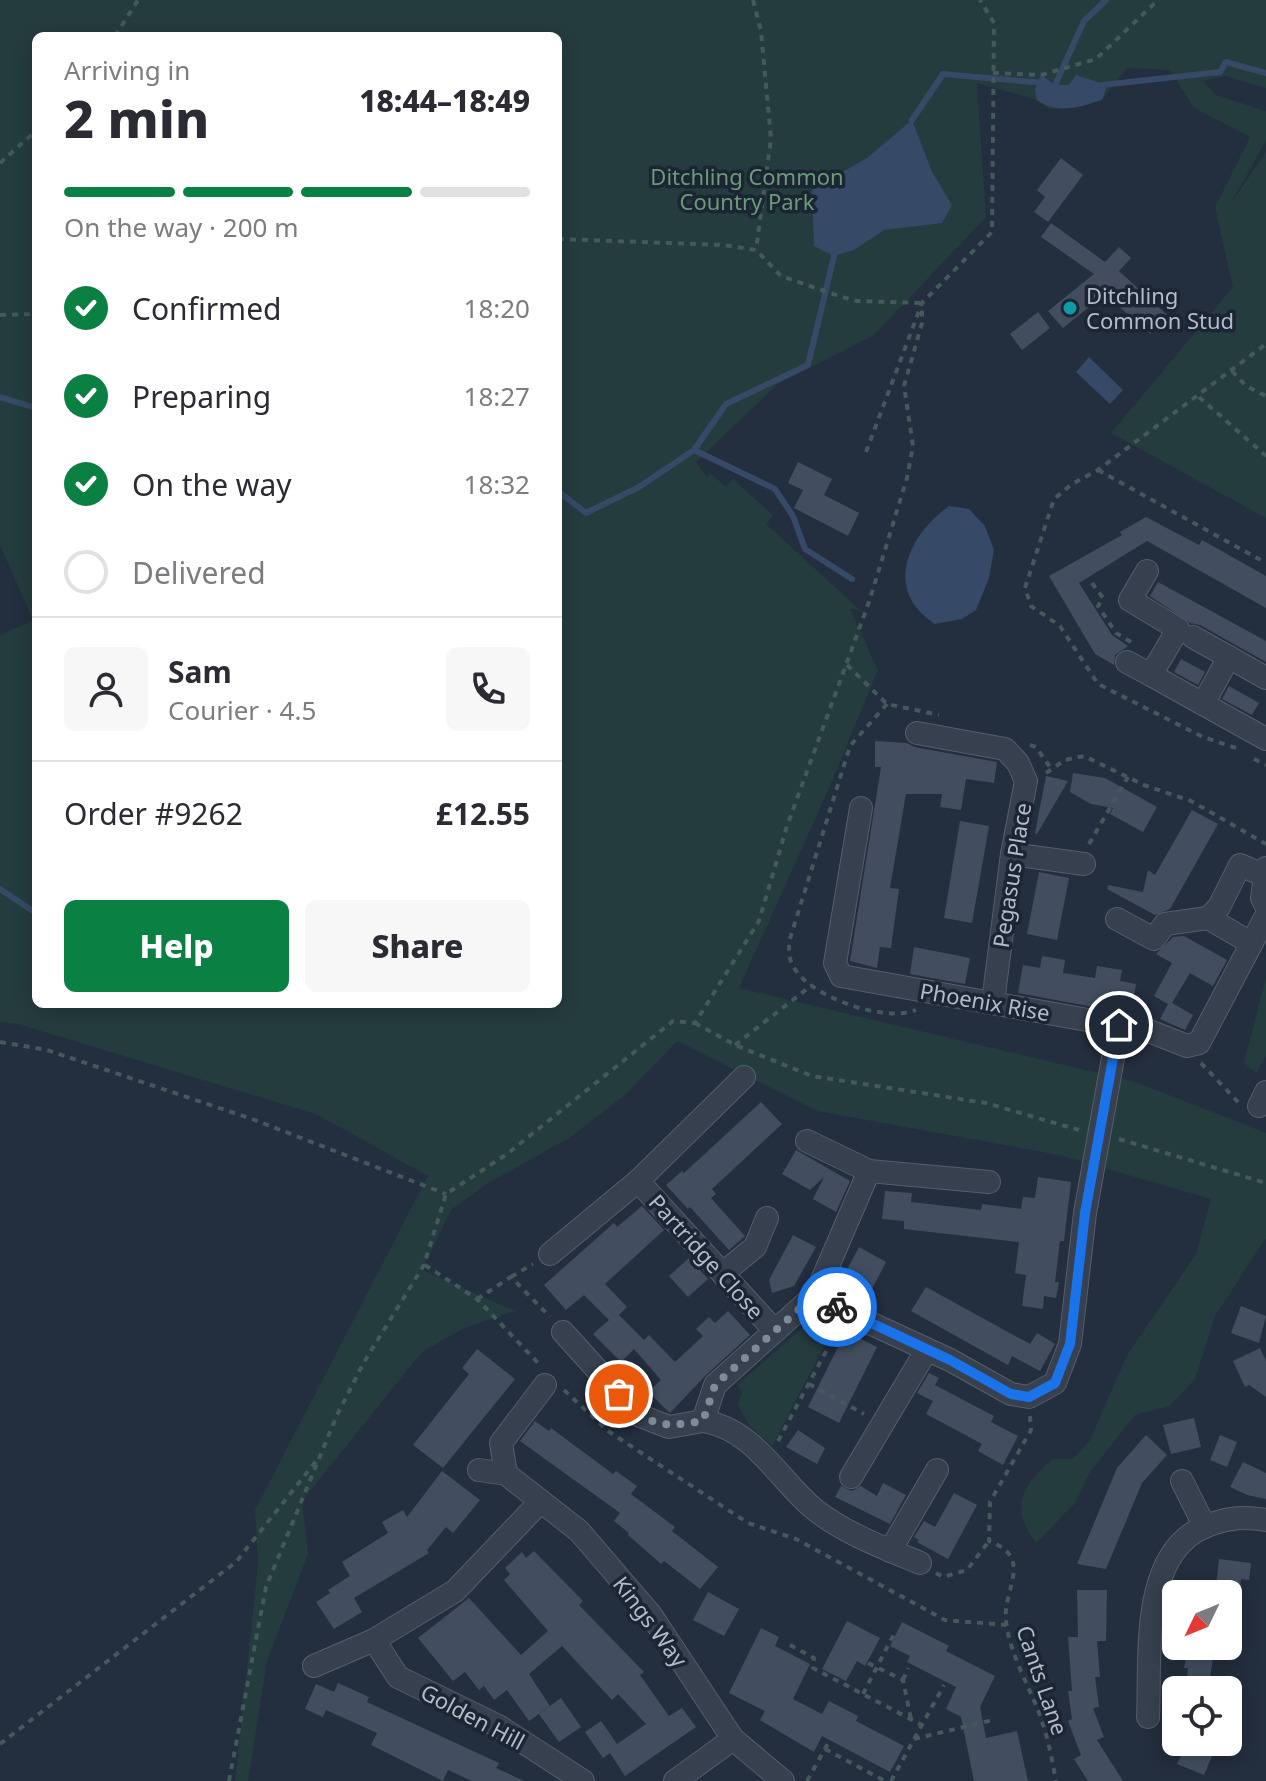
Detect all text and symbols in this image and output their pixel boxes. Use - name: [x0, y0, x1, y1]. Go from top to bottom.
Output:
- text: Arriving in: [64, 52, 190, 88]
- text: 18:44–18:49: [359, 80, 530, 121]
- text: 2 min: [64, 82, 209, 153]
- park label: Ditchling Common Country Park: [650, 161, 844, 216]
- text: On the way · 200 m: [64, 209, 298, 245]
- place label: Ditchling Common Stud: [1086, 280, 1234, 335]
- icon: check: [64, 286, 108, 330]
- text: Confirmed: [132, 288, 282, 329]
- text: 18:20: [464, 290, 530, 326]
- marker: Ditchling Common Stud: [1061, 299, 1079, 317]
- icon: check: [64, 374, 108, 418]
- text: Preparing: [132, 376, 271, 417]
- text: 18:27: [464, 378, 530, 414]
- icon: check: [64, 462, 108, 506]
- text: On the way: [132, 464, 292, 505]
- text: 18:32: [464, 466, 530, 502]
- text: Delivered: [132, 552, 266, 593]
- button: person: [64, 647, 148, 731]
- button: phone: [446, 647, 530, 731]
- text: Sam: [168, 651, 232, 692]
- text: Courier · 4.5: [168, 692, 316, 728]
- text: Order #9262: [64, 793, 243, 834]
- text: £12.55: [436, 793, 530, 834]
- street label: Pegasus Place: [985, 800, 1037, 950]
- button: Help: [64, 900, 289, 992]
- button: Share: [305, 900, 530, 992]
- street label: Phoenix Rise: [918, 975, 1052, 1027]
- pin: [1085, 991, 1153, 1059]
- icon: home: [1097, 1003, 1141, 1047]
- street label: Partridge Close: [643, 1187, 771, 1325]
- courier: [797, 1267, 877, 1347]
- icon: bike: [815, 1285, 859, 1329]
- pin: [585, 1360, 653, 1428]
- icon: bag: [597, 1372, 641, 1416]
- street label: Kings Way: [607, 1570, 695, 1673]
- north arrow: [1162, 1580, 1242, 1660]
- map controls: [1162, 1580, 1242, 1756]
- street label: Cants Lane: [1010, 1621, 1076, 1739]
- street label: Golden Hill: [416, 1676, 530, 1756]
- button: locate: [1162, 1676, 1242, 1756]

